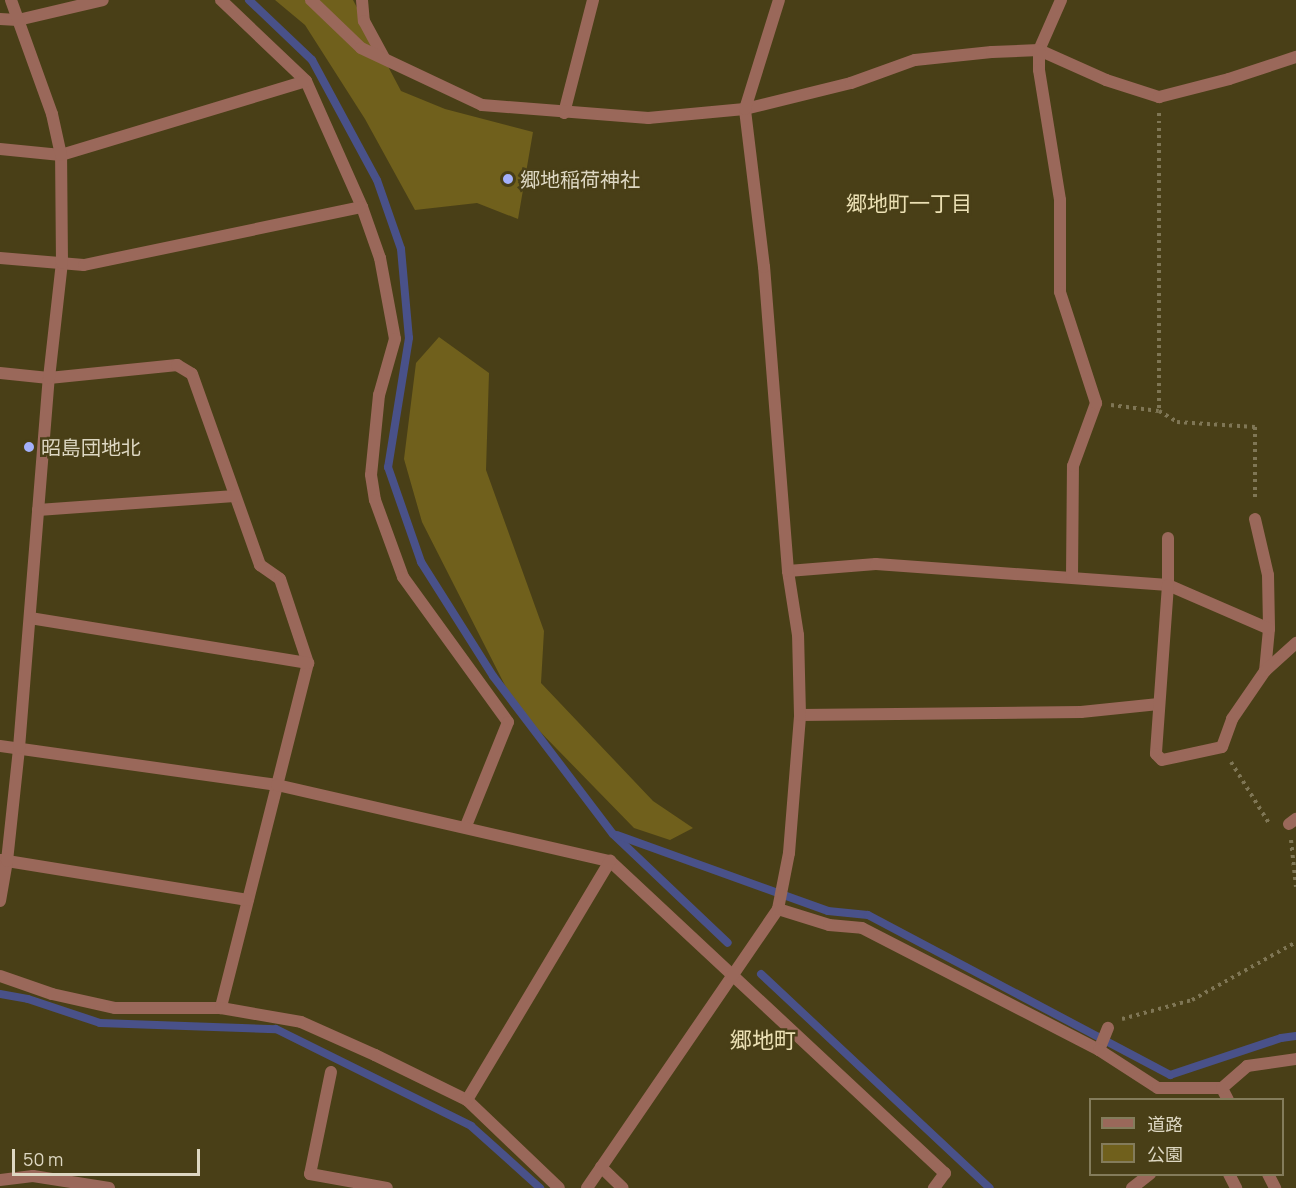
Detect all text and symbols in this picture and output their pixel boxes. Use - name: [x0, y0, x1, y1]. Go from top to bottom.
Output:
- place label: 郷地稲荷神社: [520, 167, 640, 191]
- marker: 郷地稲荷神社: [501, 172, 515, 186]
- district label: 郷地町一丁目: [846, 190, 972, 216]
- place label: 昭島団地北: [41, 435, 141, 459]
- marker: 昭島団地北: [22, 440, 36, 454]
- district label: 郷地町: [730, 1028, 796, 1054]
- legend: [1089, 1098, 1284, 1176]
- text: 道路: [1147, 1112, 1183, 1136]
- scale bar: [15, 1137, 202, 1175]
- text: 公園: [1147, 1142, 1183, 1166]
- text: 50 m: [23, 1147, 63, 1171]

